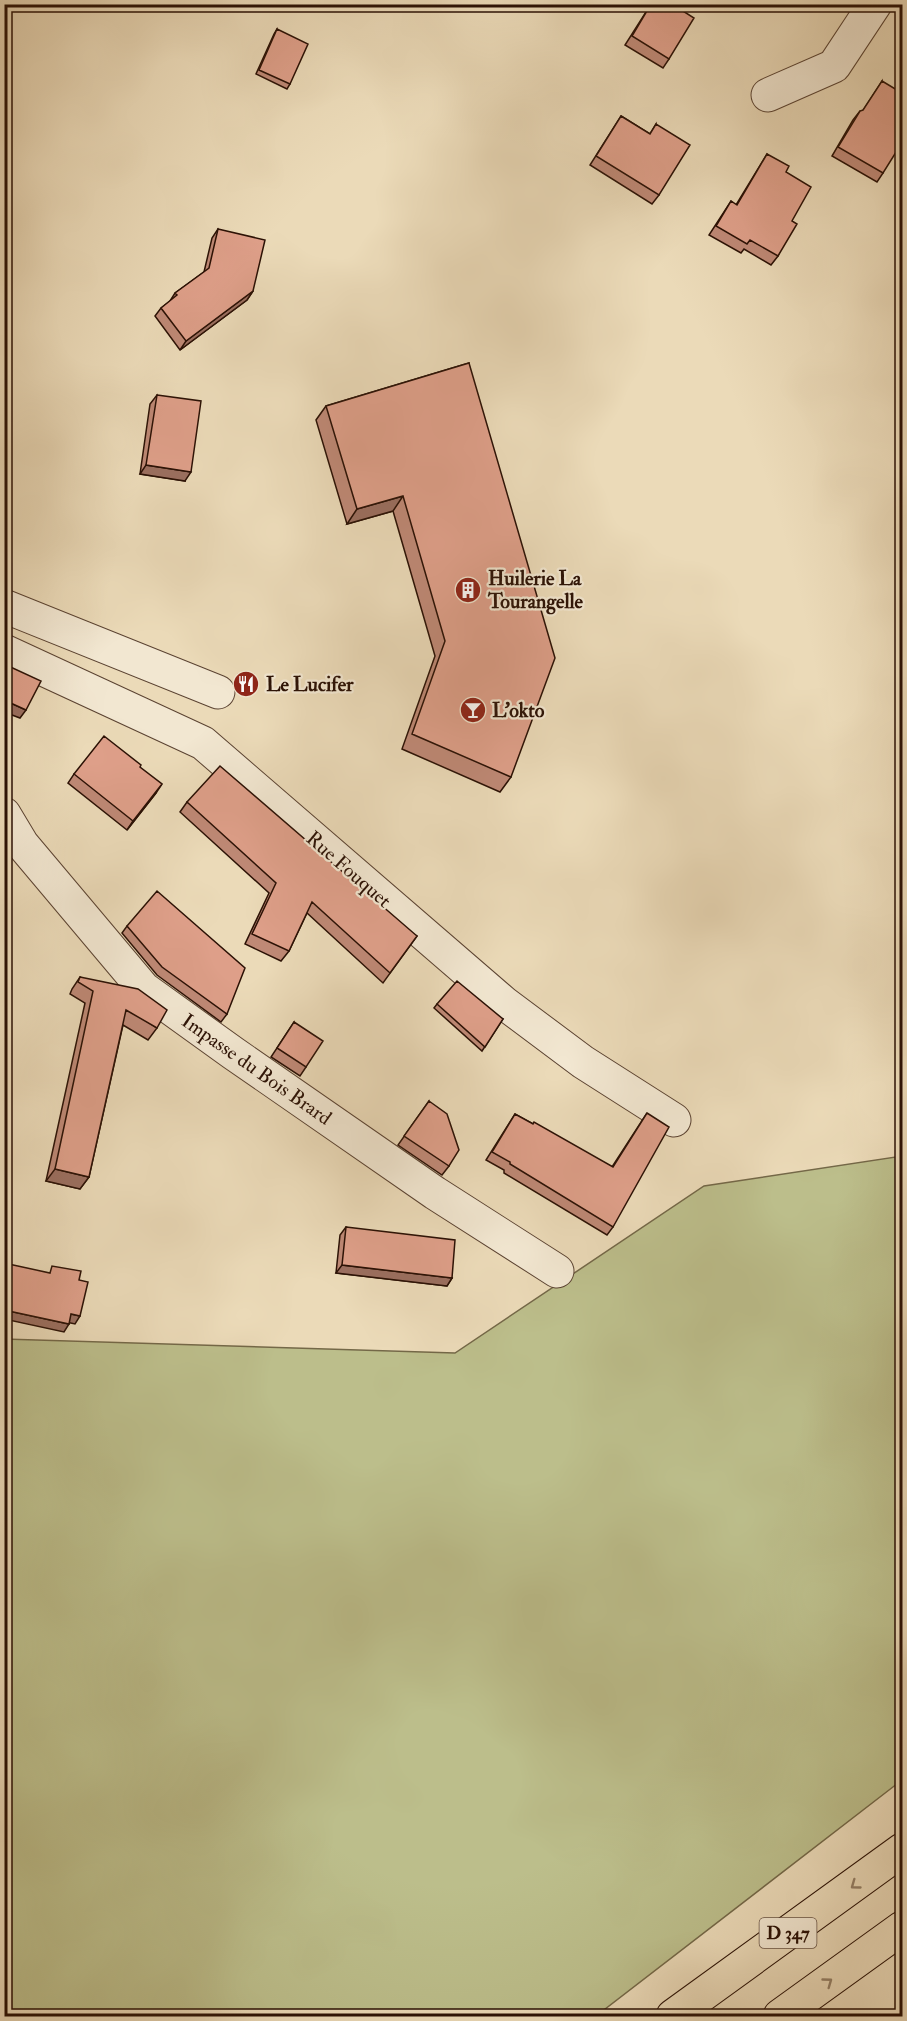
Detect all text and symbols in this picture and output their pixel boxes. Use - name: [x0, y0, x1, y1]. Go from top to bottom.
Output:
- place label: Huilerie La Tourangelle: [487, 566, 584, 615]
- building icon: Huilerie La Tourangelle: [453, 575, 483, 605]
- restaurant icon: Le Lucifer: [231, 669, 261, 699]
- place label: Le Lucifer: [266, 672, 354, 697]
- bar icon: L'okto: [458, 695, 488, 725]
- place label: L'okto: [492, 698, 545, 723]
- street label: Rue Fouquet: [301, 826, 397, 913]
- street label: Impasse du Bois Brard: [176, 1008, 337, 1131]
- one-way arrow: [851, 1877, 862, 1888]
- road number: D 347: [760, 1918, 816, 1948]
- one-way arrow: [821, 1978, 832, 1989]

